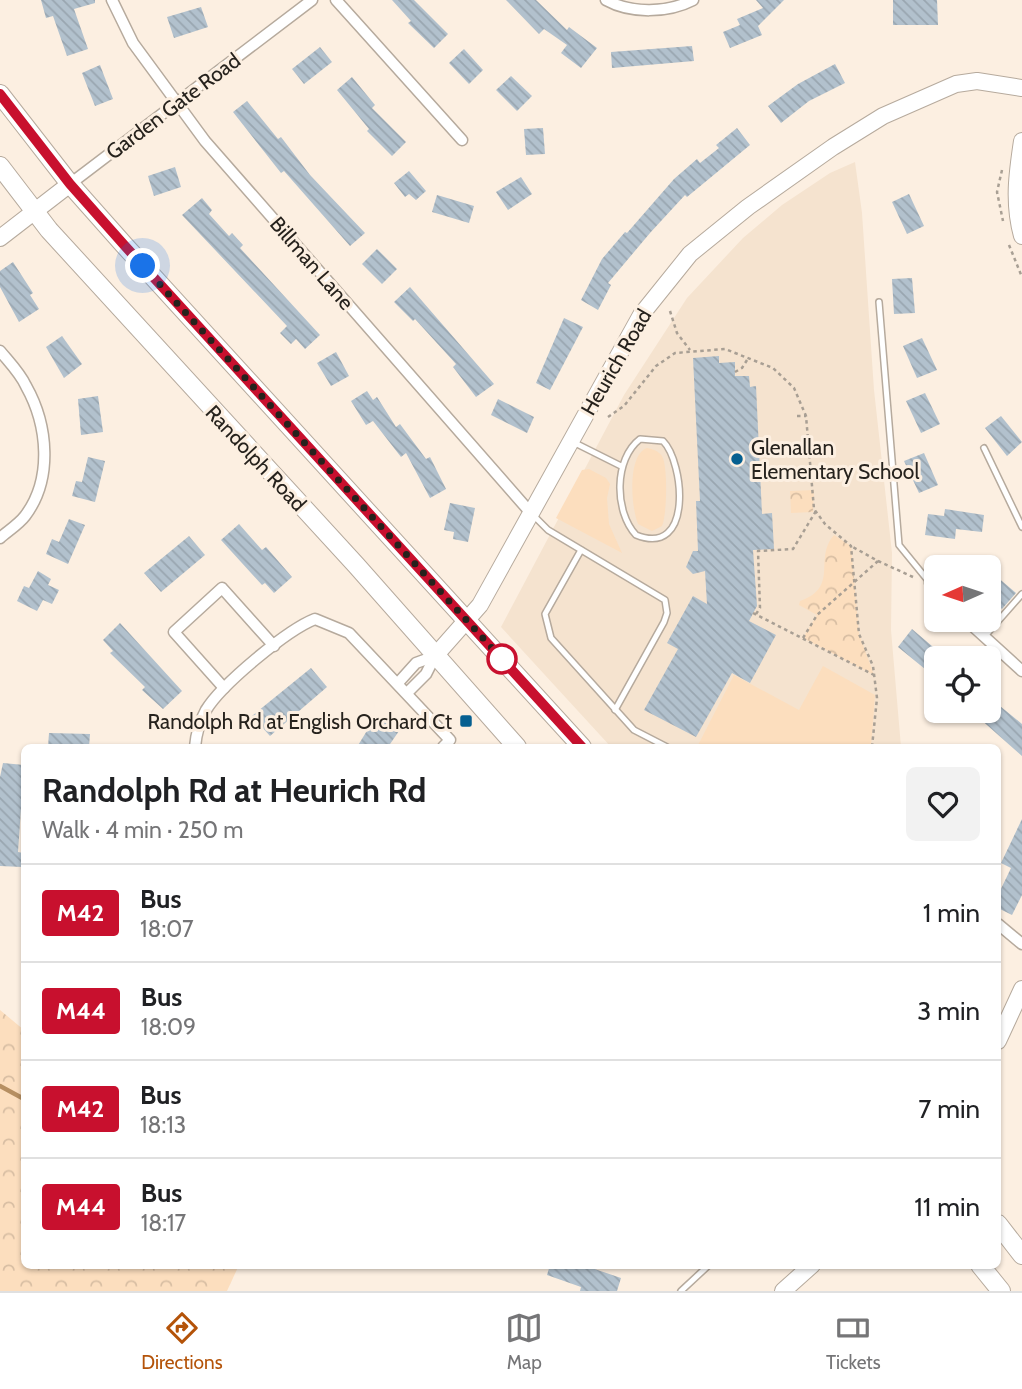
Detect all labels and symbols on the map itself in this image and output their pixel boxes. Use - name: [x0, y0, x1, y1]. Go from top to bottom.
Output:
- street label: Garden Gate Road: [101, 47, 245, 165]
- street label: Billman Lane: [265, 211, 359, 315]
- your location: [125, 248, 160, 283]
- street label: Heurich Road: [576, 304, 656, 420]
- street label: Randolph Road: [201, 400, 311, 516]
- place label: Glenallan Elementary School: [751, 435, 919, 484]
- marker: Glenallan Elementary School: [729, 451, 745, 467]
- north arrow: [924, 555, 1001, 632]
- unlabelled marker: [487, 644, 517, 674]
- place label: Randolph Rd at English Orchard Ct: [148, 709, 452, 734]
- marker: Randolph Rd at English Orchard Ct: [458, 713, 474, 729]

